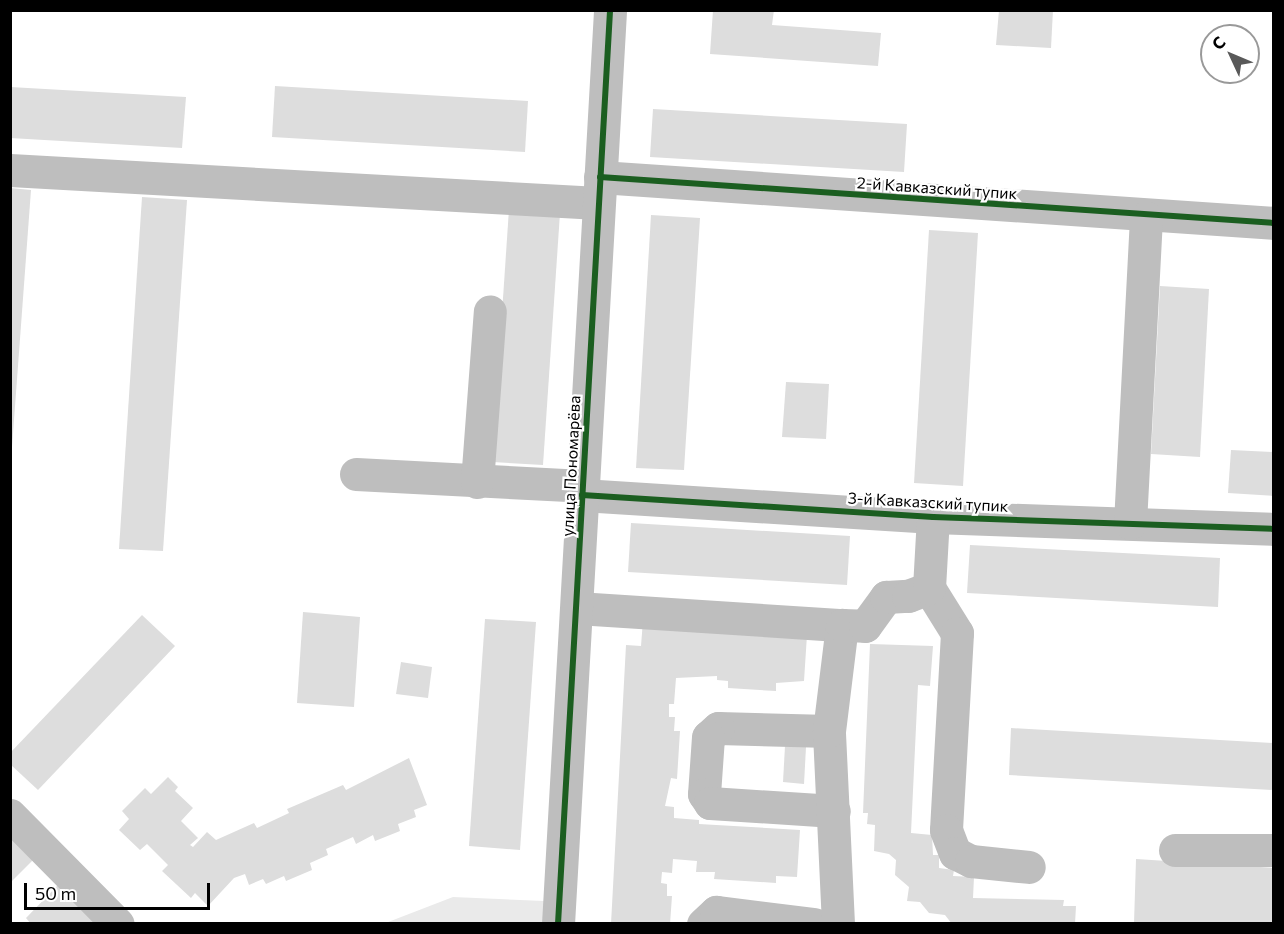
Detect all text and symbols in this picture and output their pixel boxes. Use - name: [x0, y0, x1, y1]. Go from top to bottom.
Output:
- north arrow: [1200, 24, 1260, 84]
- text: С: [1207, 32, 1229, 53]
- street label: 2-й Кавказский тупик: [856, 173, 1018, 203]
- street label: улица Пономарёва: [558, 395, 584, 537]
- street label: 3-й Кавказский тупик: [847, 488, 1009, 516]
- scale bar: [27, 871, 213, 909]
- text: 50 m: [35, 882, 76, 904]

